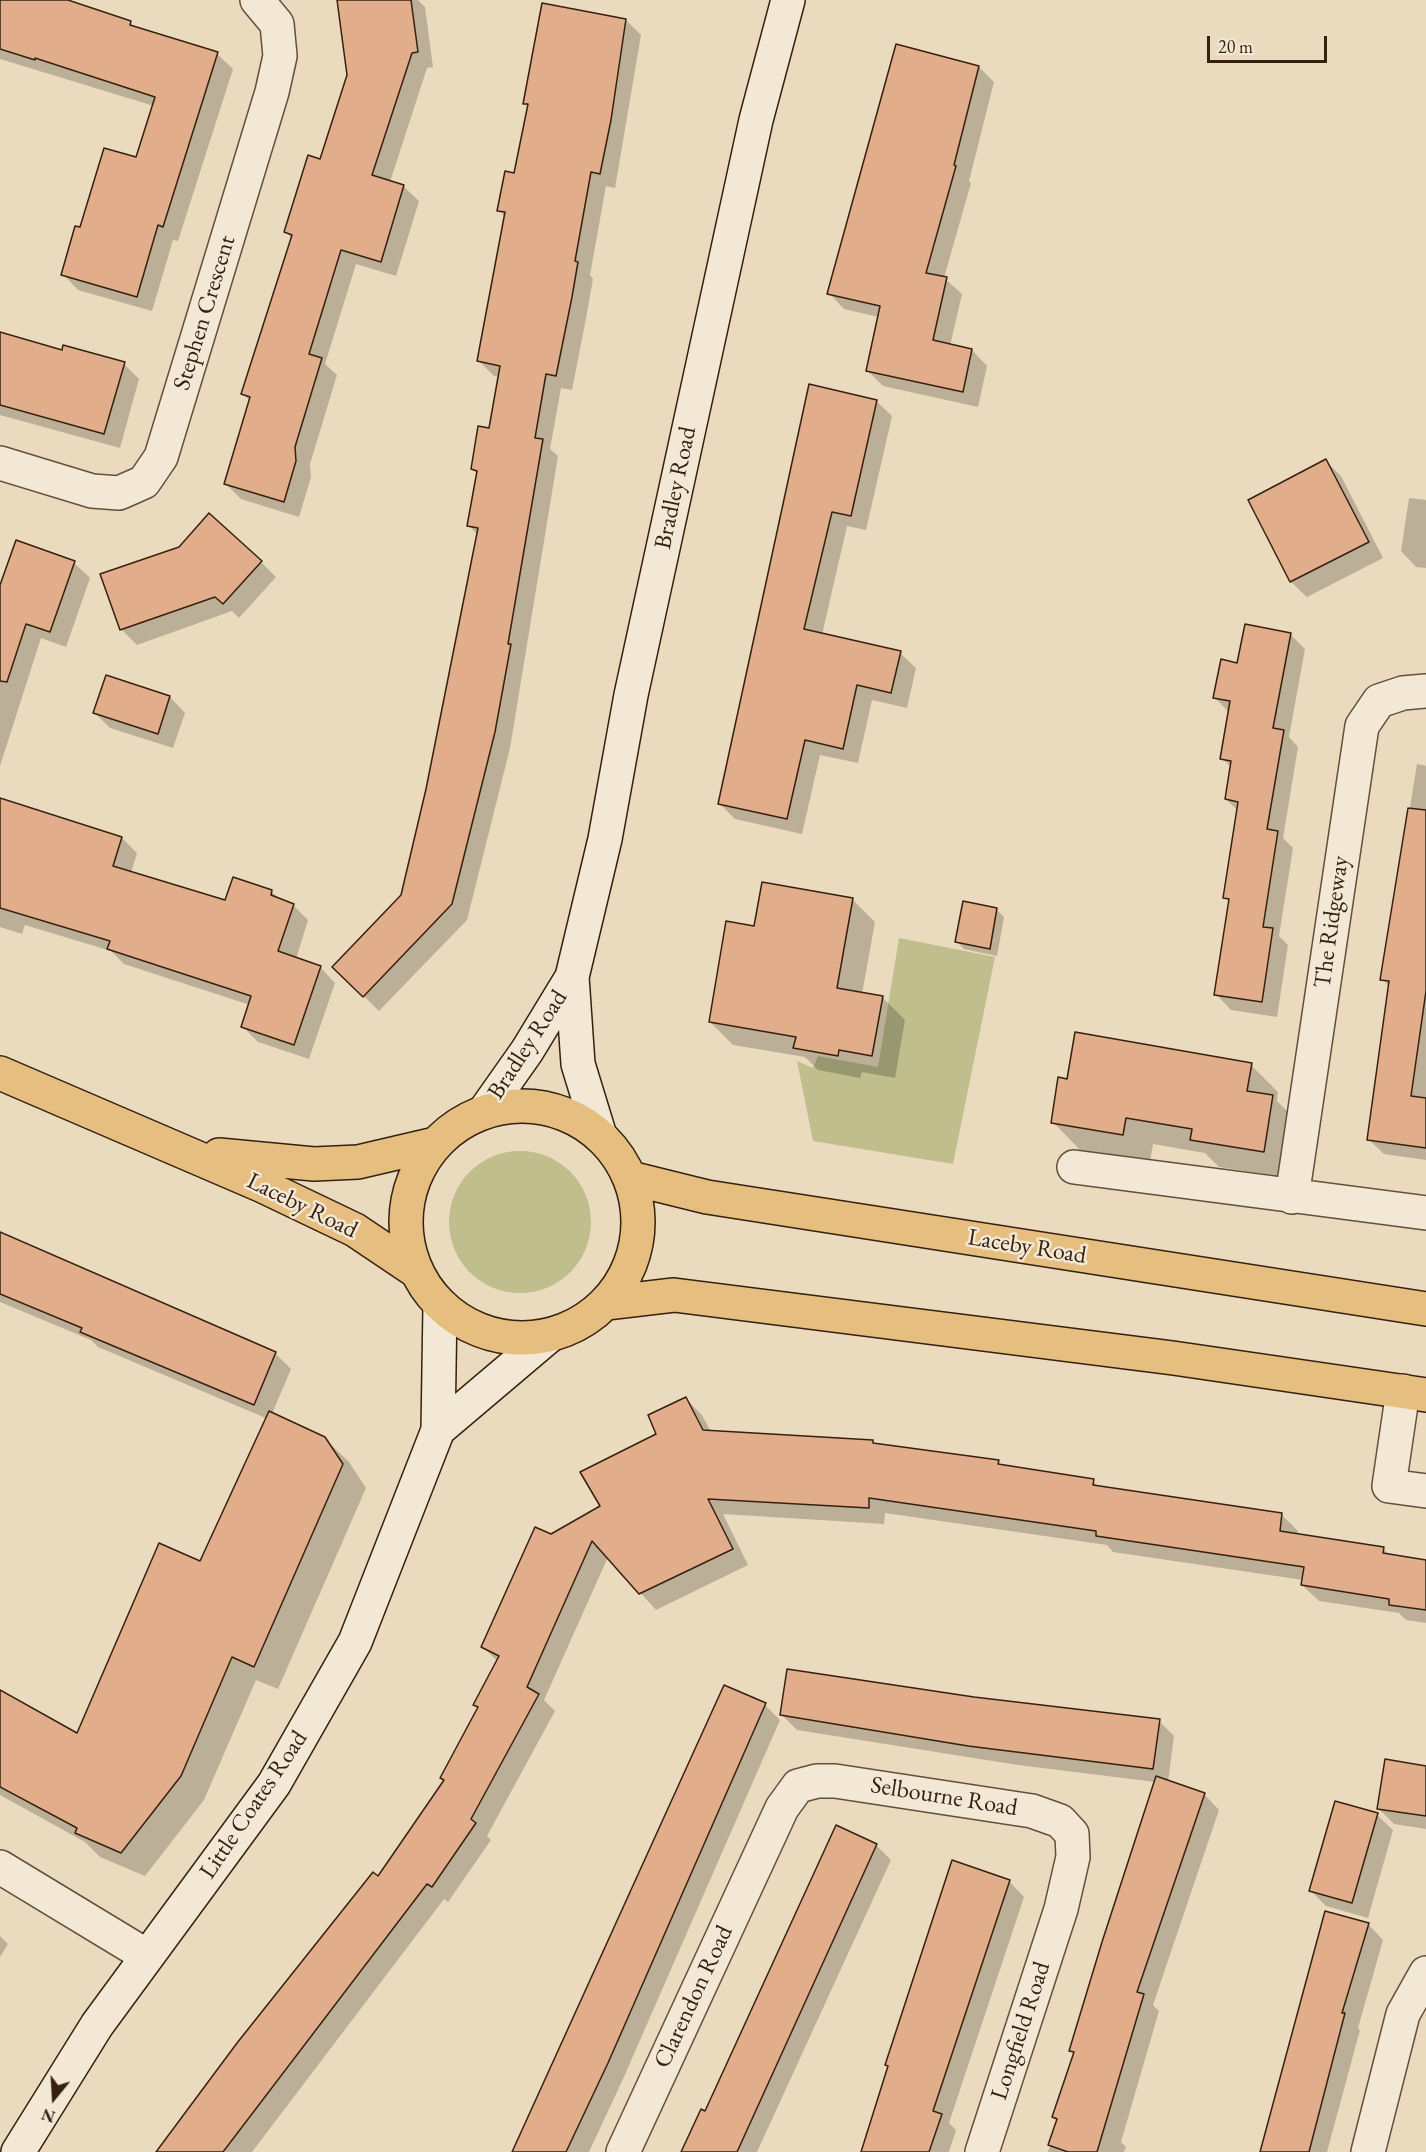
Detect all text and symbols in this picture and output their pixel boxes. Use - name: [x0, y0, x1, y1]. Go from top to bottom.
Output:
- scale bar: [1210, 24, 1330, 62]
- text: 20 m: [1218, 35, 1253, 58]
- street label: Stephen Crescent: [168, 232, 242, 394]
- street label: Bradley Road: [649, 424, 703, 552]
- street label: The Ridgeway: [1308, 854, 1356, 990]
- street label: Bradley Road: [482, 985, 574, 1105]
- street label: Laceby Road: [242, 1167, 362, 1245]
- street label: Laceby Road: [966, 1223, 1088, 1271]
- street label: Little Coates Road: [194, 1725, 314, 1885]
- street label: Selbourne Road: [869, 1771, 1019, 1823]
- street label: Clarendon Road: [648, 1921, 740, 2073]
- street label: Longfield Road: [985, 1958, 1057, 2104]
- north arrow: [24, 2068, 84, 2128]
- text: N: [39, 2104, 58, 2128]

